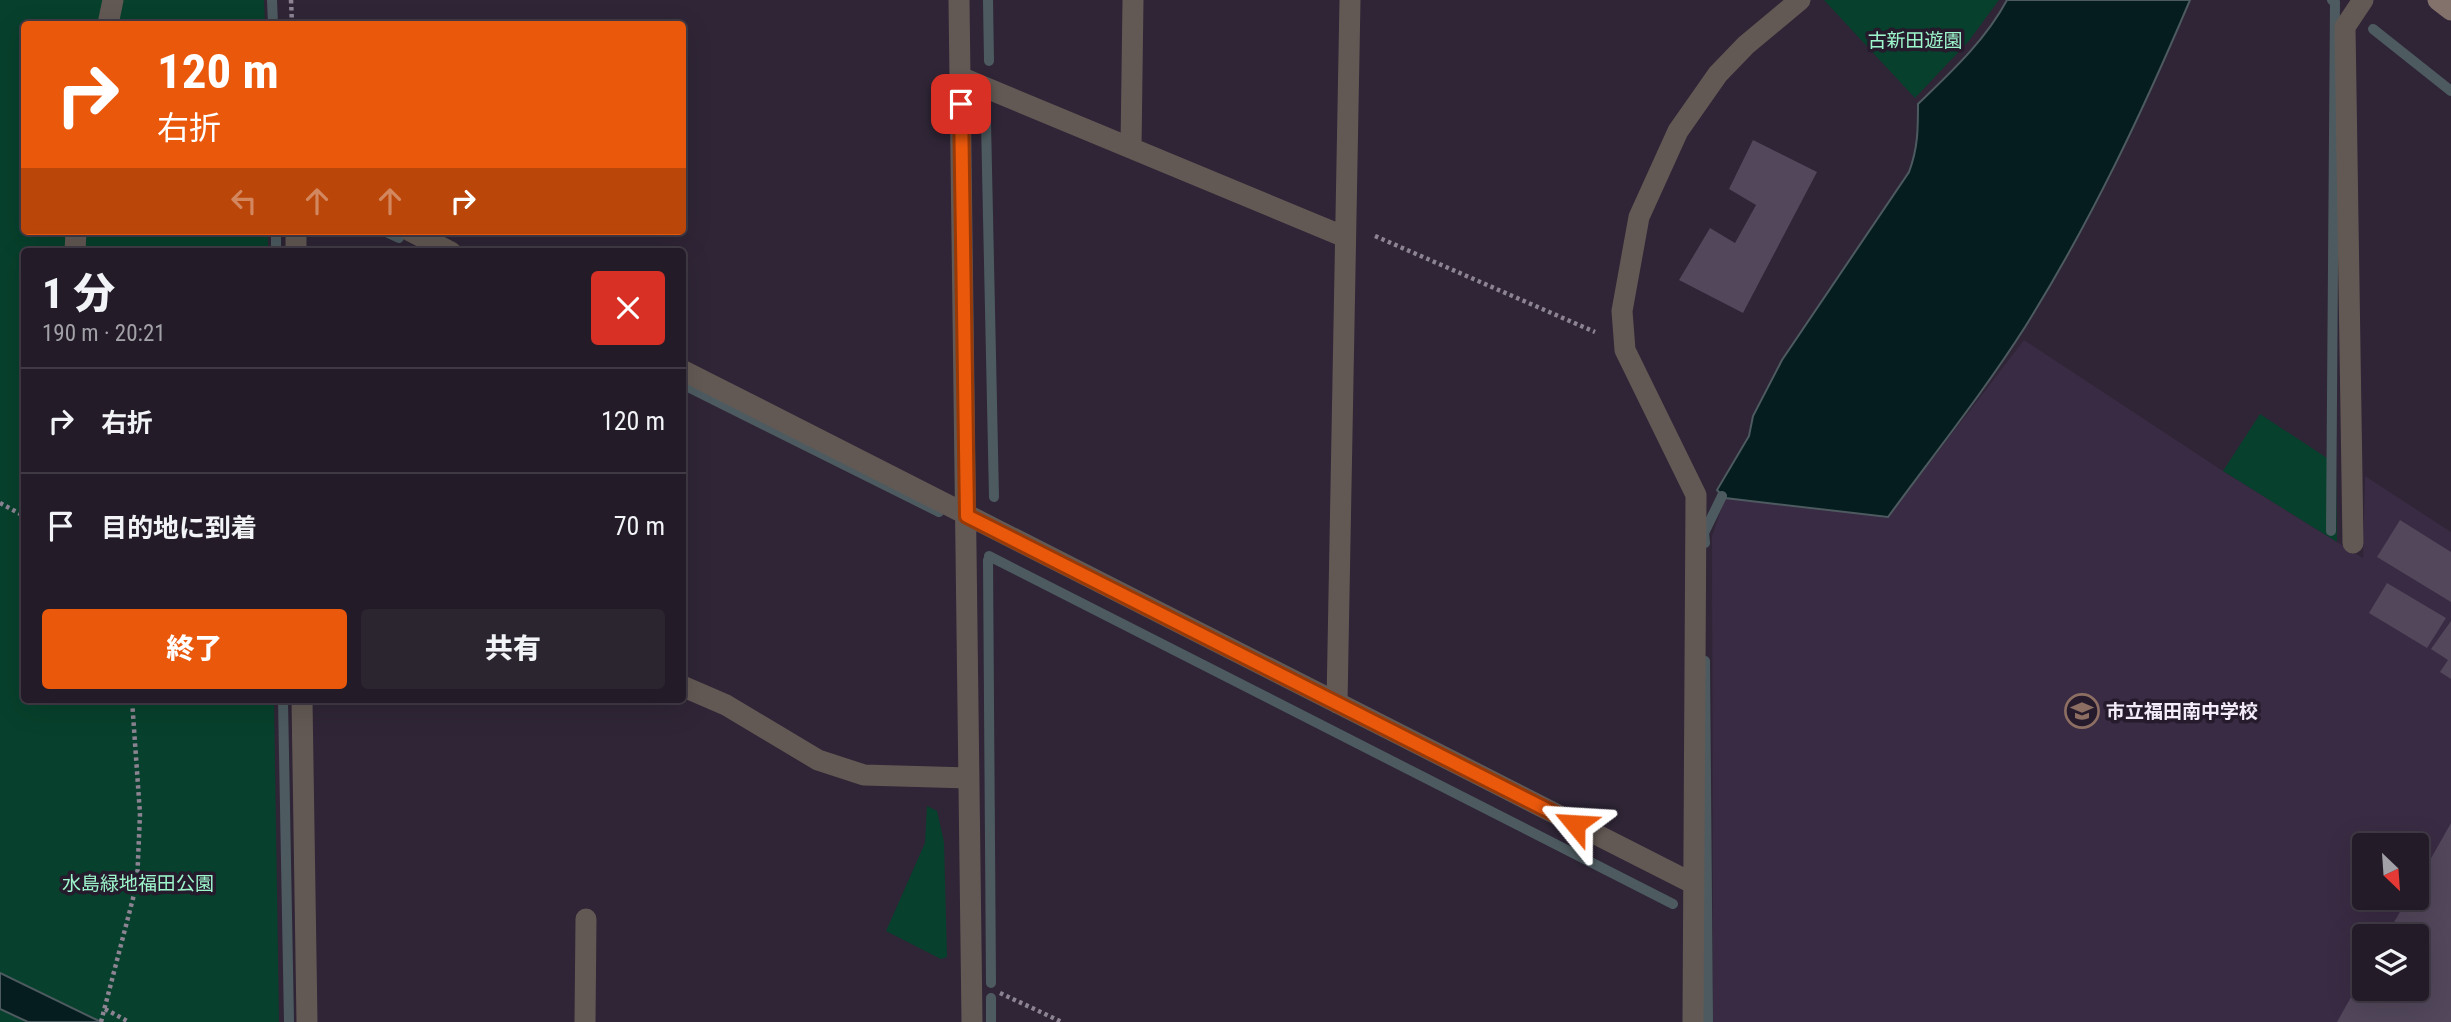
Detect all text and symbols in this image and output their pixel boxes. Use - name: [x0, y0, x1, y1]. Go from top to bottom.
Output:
- park label: 古新田遊園: [1867, 29, 1963, 52]
- text: 120 m: [157, 43, 279, 100]
- icon: right: [42, 49, 133, 140]
- pin: [931, 74, 991, 134]
- icon: arrive: [942, 85, 980, 123]
- text: 右折: [157, 109, 221, 147]
- icon: left: [225, 182, 263, 220]
- icon: ahead: [298, 182, 336, 220]
- icon: ahead: [371, 182, 409, 220]
- icon: right: [444, 182, 482, 220]
- text: 1 分: [42, 269, 115, 318]
- button: close: [591, 271, 665, 345]
- text: 190 m · 20:21: [42, 320, 166, 347]
- icon: right: [42, 402, 80, 440]
- text: 120 m: [601, 406, 665, 436]
- text: 右折: [101, 408, 153, 438]
- icon: arrive: [42, 507, 80, 545]
- text: 70 m: [614, 511, 665, 541]
- text: 目的地に到着: [101, 513, 257, 543]
- button: 終了: [42, 609, 347, 689]
- button: 共有: [361, 609, 665, 689]
- school or university icon: 市立福田南中学校: [2063, 692, 2101, 730]
- place label: 市立福田南中学校: [2106, 700, 2258, 723]
- position arrow: [1538, 787, 1612, 861]
- north arrow: [2352, 833, 2429, 910]
- map controls: [2352, 833, 2429, 1001]
- park label: 水島緑地福田公園: [62, 872, 214, 895]
- button: layers: [2352, 924, 2429, 1001]

